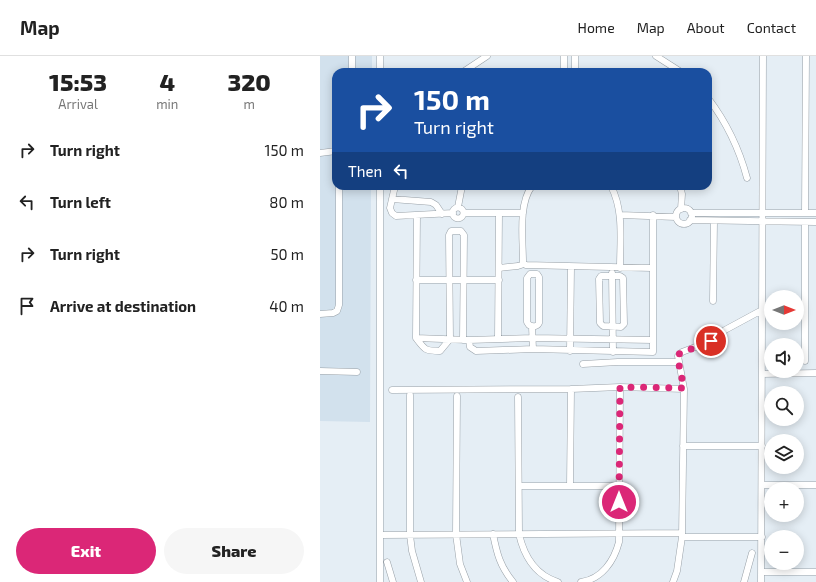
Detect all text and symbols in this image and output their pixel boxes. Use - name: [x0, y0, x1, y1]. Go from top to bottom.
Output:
- text: Map: [20, 16, 60, 39]
- text: Home: [578, 19, 615, 36]
- text: Map: [637, 19, 665, 36]
- text: About: [687, 19, 725, 36]
- text: Contact: [747, 19, 796, 36]
- text: 15:53: [49, 67, 107, 96]
- text: 4: [159, 67, 175, 96]
- text: 320: [227, 67, 271, 96]
- text: 150 m: [414, 82, 490, 116]
- icon: right: [348, 84, 400, 136]
- text: Arrival: [58, 96, 98, 112]
- text: min: [156, 96, 178, 112]
- text: m: [243, 96, 255, 112]
- text: Turn right: [414, 116, 494, 138]
- icon: right: [16, 139, 38, 161]
- text: Turn right: [50, 141, 120, 159]
- text: 150 m: [264, 141, 304, 159]
- icon: left: [390, 160, 412, 182]
- text: Then: [348, 162, 382, 180]
- icon: left: [16, 191, 38, 213]
- text: Turn left: [50, 193, 111, 211]
- text: 80 m: [269, 193, 304, 211]
- icon: right: [16, 243, 38, 265]
- text: Turn right: [50, 245, 120, 263]
- text: 50 m: [270, 245, 304, 263]
- north arrow: [764, 290, 804, 330]
- map controls: [764, 290, 804, 570]
- icon: arrive: [16, 295, 38, 317]
- text: Arrive at destination: [50, 297, 196, 315]
- text: 40 m: [269, 297, 304, 315]
- pin: [694, 324, 728, 358]
- icon: arrive: [700, 330, 722, 352]
- button: sound: [764, 338, 804, 378]
- button: search: [764, 386, 804, 426]
- button: layers: [764, 434, 804, 474]
- position arrow: [598, 481, 640, 523]
- button: +: [764, 482, 804, 522]
- button: Exit: [16, 528, 156, 574]
- button: Share: [164, 528, 304, 574]
- button: −: [764, 530, 804, 570]

